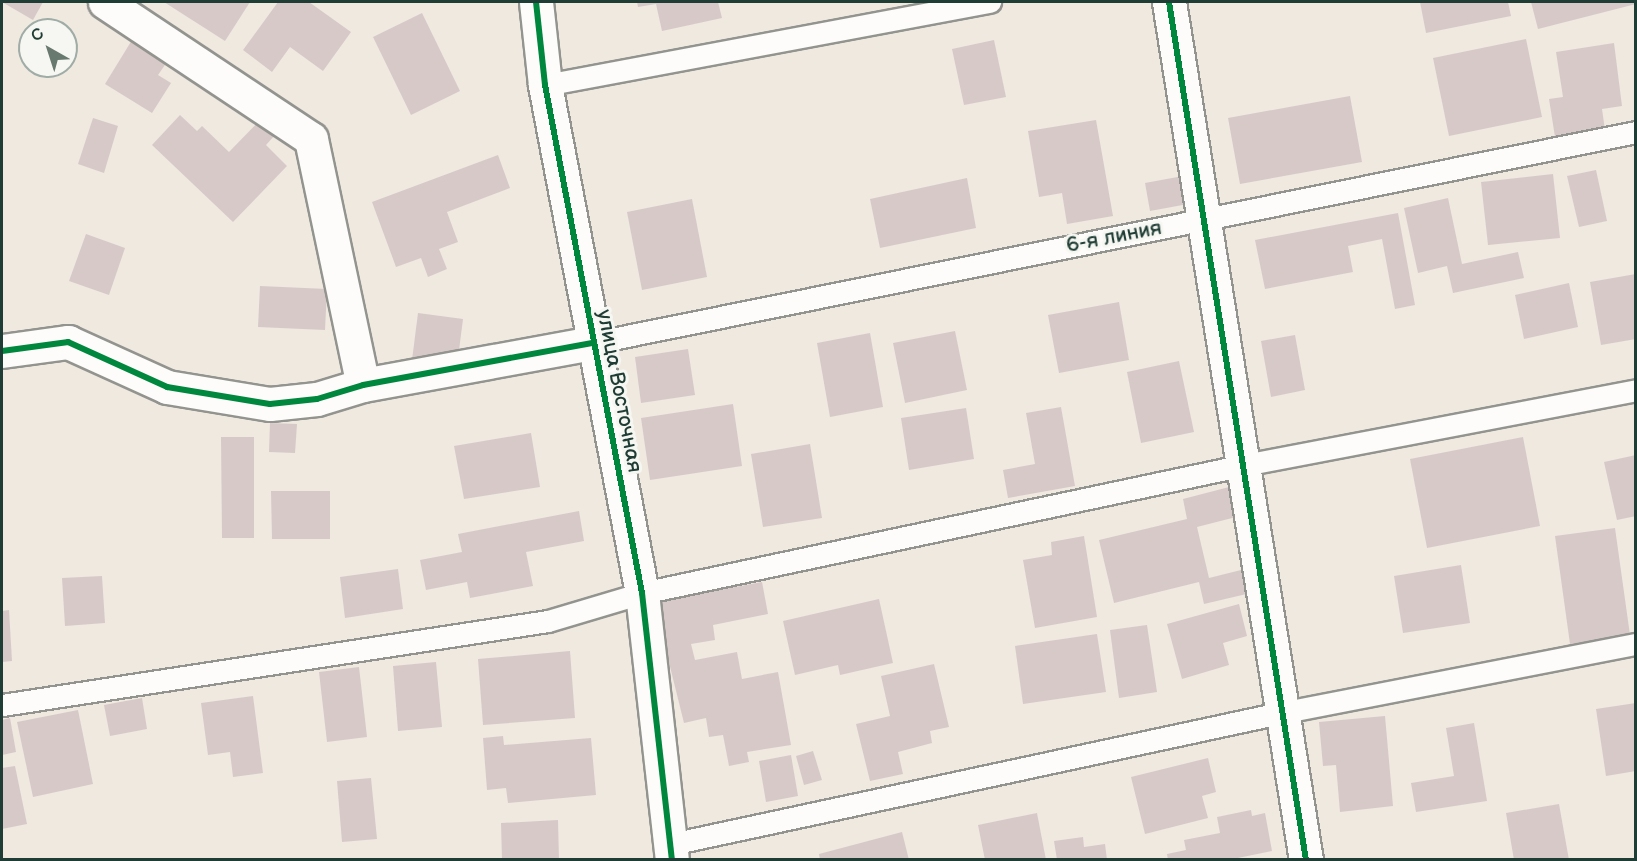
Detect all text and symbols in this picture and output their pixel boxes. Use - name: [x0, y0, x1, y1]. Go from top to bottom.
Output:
- north arrow: [18, 18, 78, 78]
- text: С: [27, 24, 48, 46]
- street label: 6-я линия: [1064, 215, 1164, 259]
- street label: улица Восточная: [591, 307, 647, 475]

